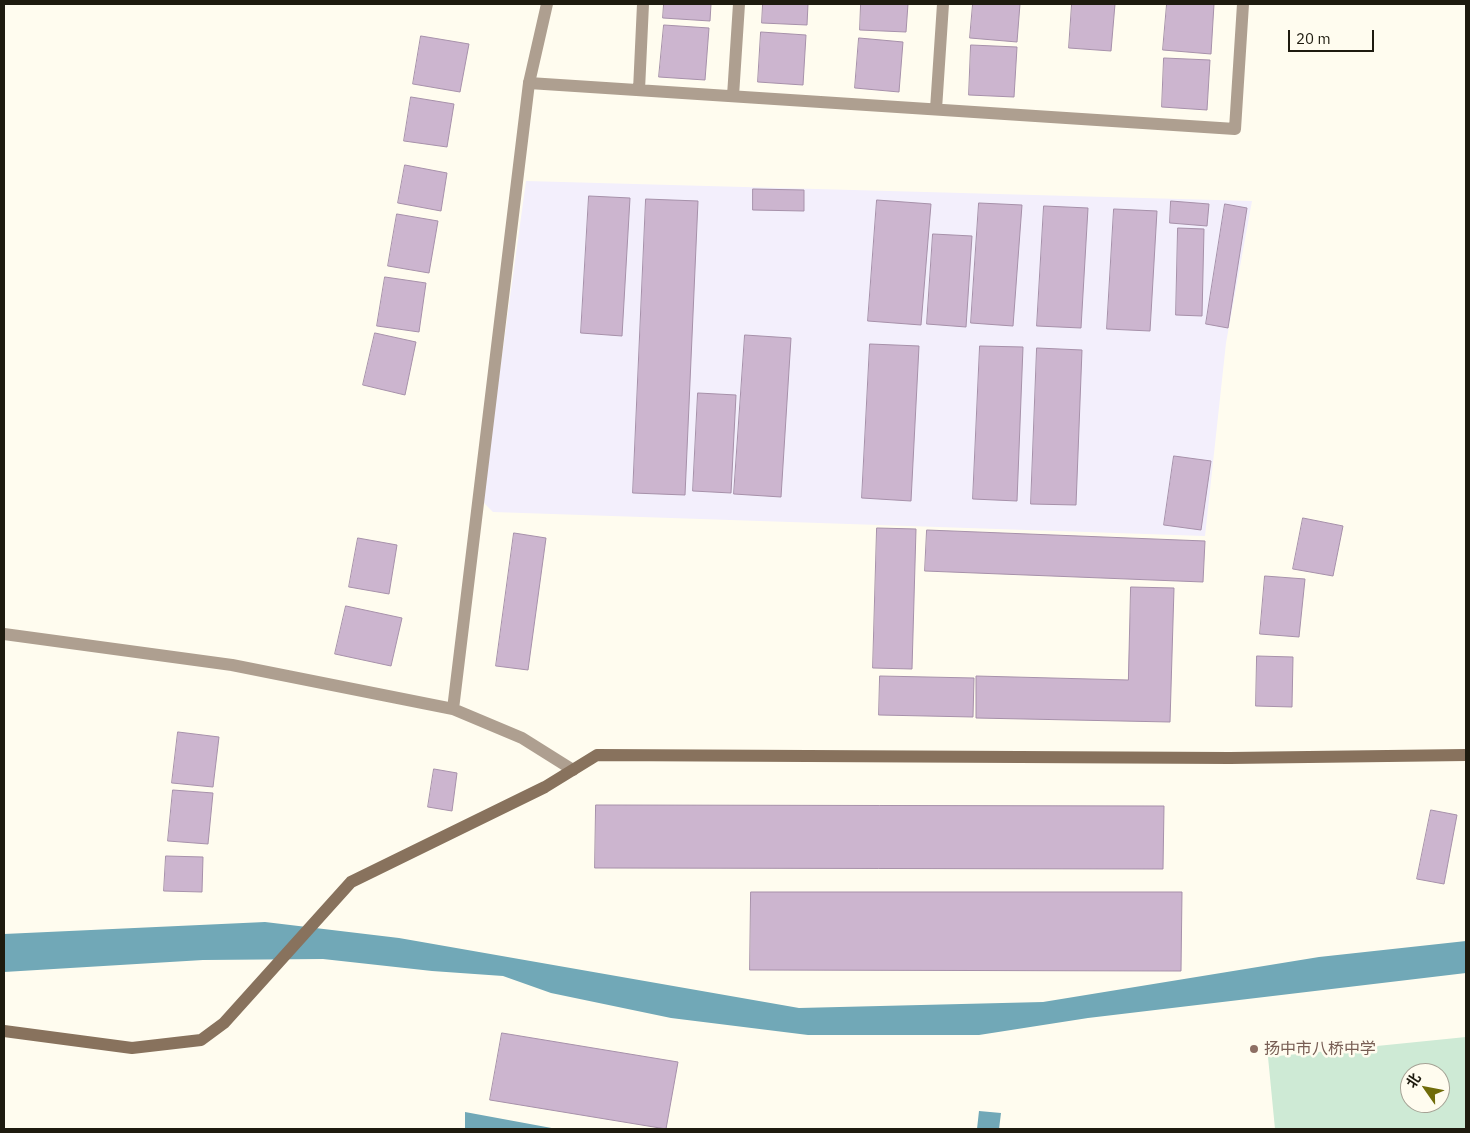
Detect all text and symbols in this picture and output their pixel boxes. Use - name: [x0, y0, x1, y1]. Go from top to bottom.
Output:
- scale bar: [1290, 20, 1376, 52]
- text: 20 m: [1296, 29, 1331, 48]
- place label: 扬中市八桥中学: [1264, 1039, 1376, 1059]
- marker: 扬中市八桥中学: [1248, 1043, 1260, 1055]
- north arrow: [1400, 1063, 1450, 1113]
- text: 北: [1402, 1070, 1425, 1091]

